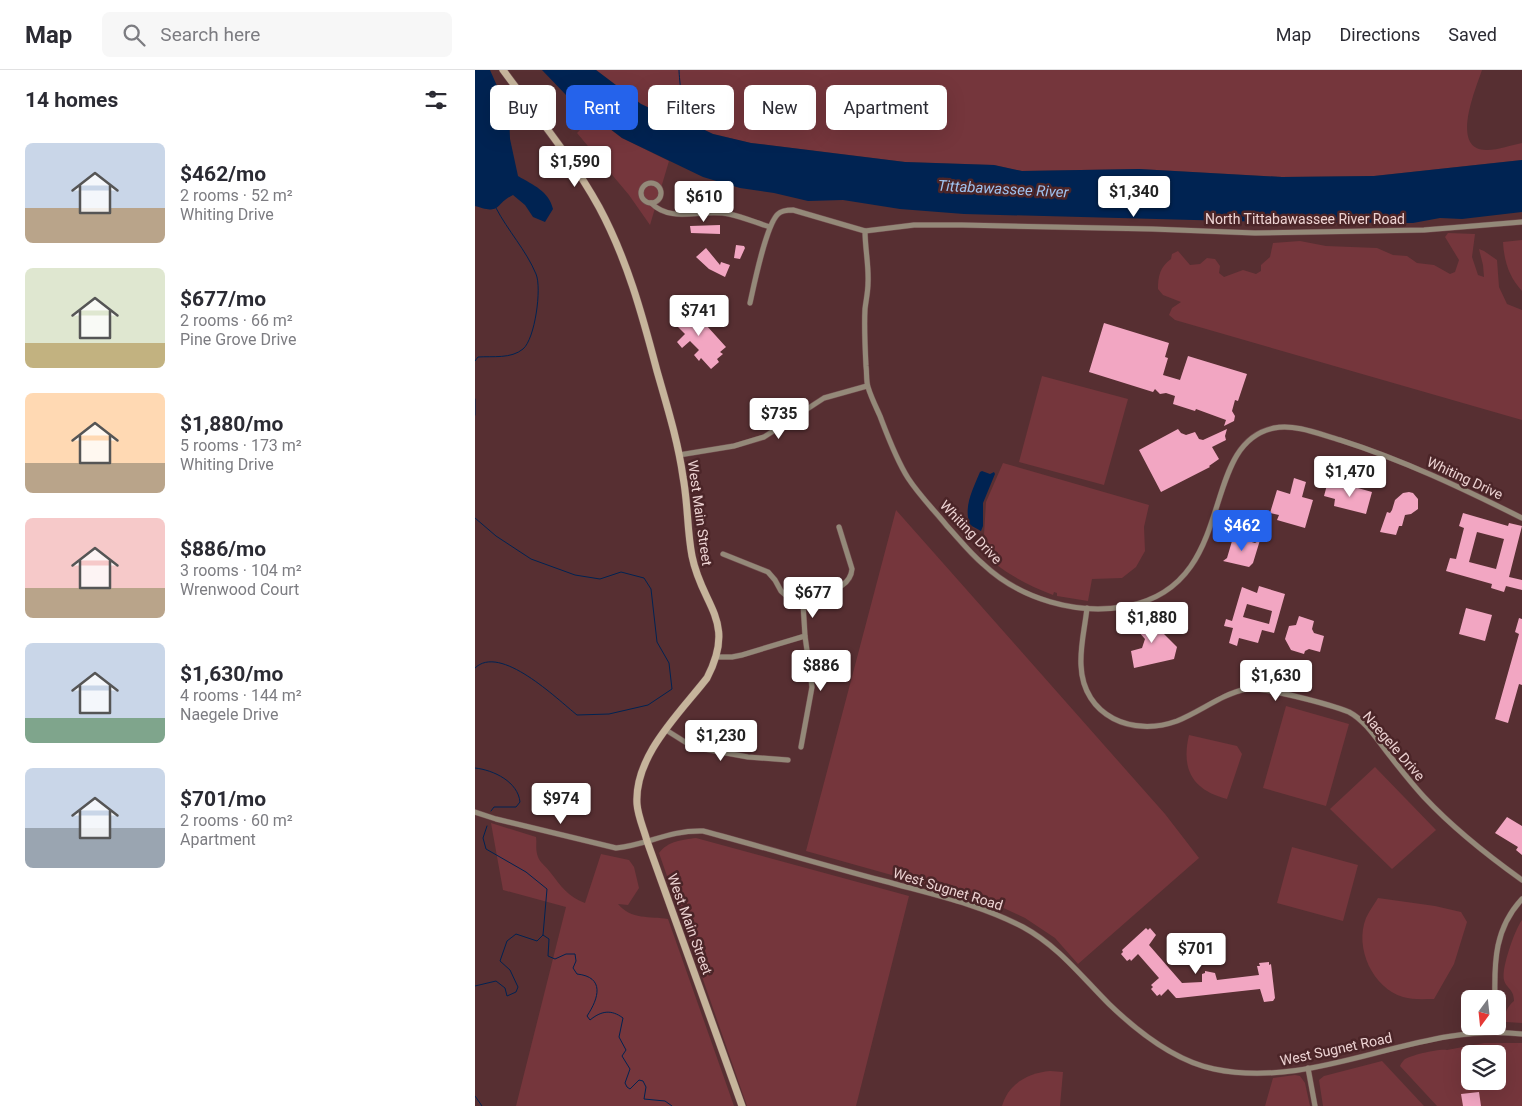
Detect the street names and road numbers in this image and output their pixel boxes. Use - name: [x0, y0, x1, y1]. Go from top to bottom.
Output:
- street label: North Tittabawassee River Road: [1205, 211, 1405, 227]
- street label: Whiting Drive: [1424, 453, 1506, 503]
- street label: West Main Street: [685, 459, 715, 567]
- street label: Whiting Drive: [937, 497, 1005, 567]
- street label: Naegele Drive: [1360, 708, 1428, 784]
- street label: West Sugnet Road: [891, 865, 1005, 913]
- street label: West Main Street: [664, 871, 716, 977]
- street label: West Sugnet Road: [1279, 1029, 1393, 1069]

